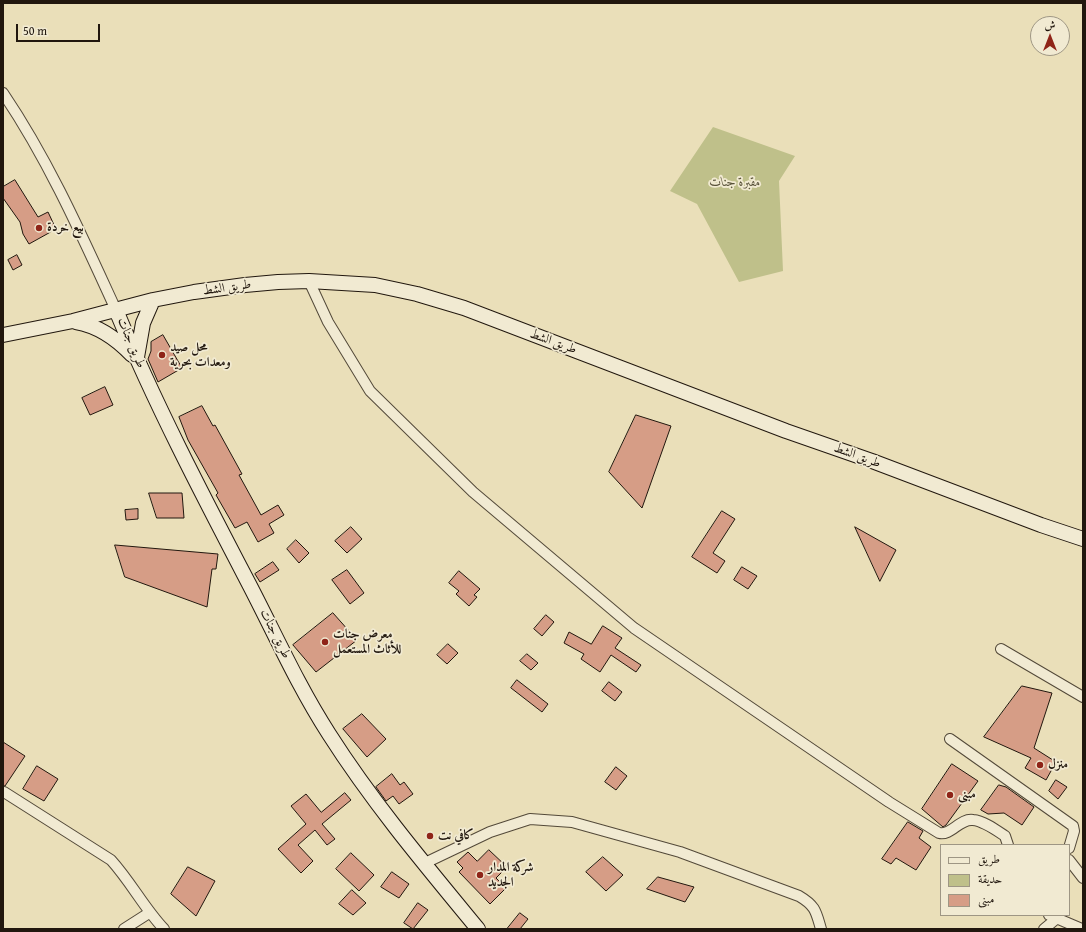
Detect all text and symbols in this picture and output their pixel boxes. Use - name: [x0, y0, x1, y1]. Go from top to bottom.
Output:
- scale bar: [18, 16, 102, 42]
- north arrow: [1030, 16, 1070, 56]
- text: ش: [1045, 17, 1055, 33]
- text: 50 m: [23, 22, 47, 39]
- park label: مقبرة جنات: [709, 175, 761, 191]
- place label: بيع خردة: [47, 220, 84, 236]
- marker: بيع خردة: [34, 223, 44, 233]
- street label: طريق الشط: [202, 277, 252, 299]
- street label: طريق جنات: [113, 315, 149, 371]
- street label: طريق الشط: [527, 326, 579, 358]
- place label: محل صيد ومعدات بحرية: [170, 340, 231, 371]
- marker: محل صيد ومعدات بحرية: [157, 350, 167, 360]
- street label: طريق الشط: [831, 440, 883, 472]
- street label: طريق جنات: [256, 607, 294, 661]
- place label: معرض جنات للأثاث المستعمل: [333, 627, 401, 658]
- marker: معرض جنات للأثاث المستعمل: [320, 637, 330, 647]
- place label: منزل: [1048, 757, 1068, 773]
- marker: منزل: [1035, 760, 1045, 770]
- place label: مبنى: [958, 787, 976, 803]
- marker: مبنى: [945, 790, 955, 800]
- place label: كافي نت: [438, 828, 474, 844]
- marker: كافي نت: [425, 831, 435, 841]
- legend: [940, 844, 1070, 916]
- text: طريق: [978, 850, 1000, 867]
- place label: شركة المدار الجديد: [488, 860, 533, 891]
- marker: شركة المدار الجديد: [475, 870, 485, 880]
- text: حديقة: [978, 870, 1002, 887]
- text: مبنى: [978, 890, 994, 907]

